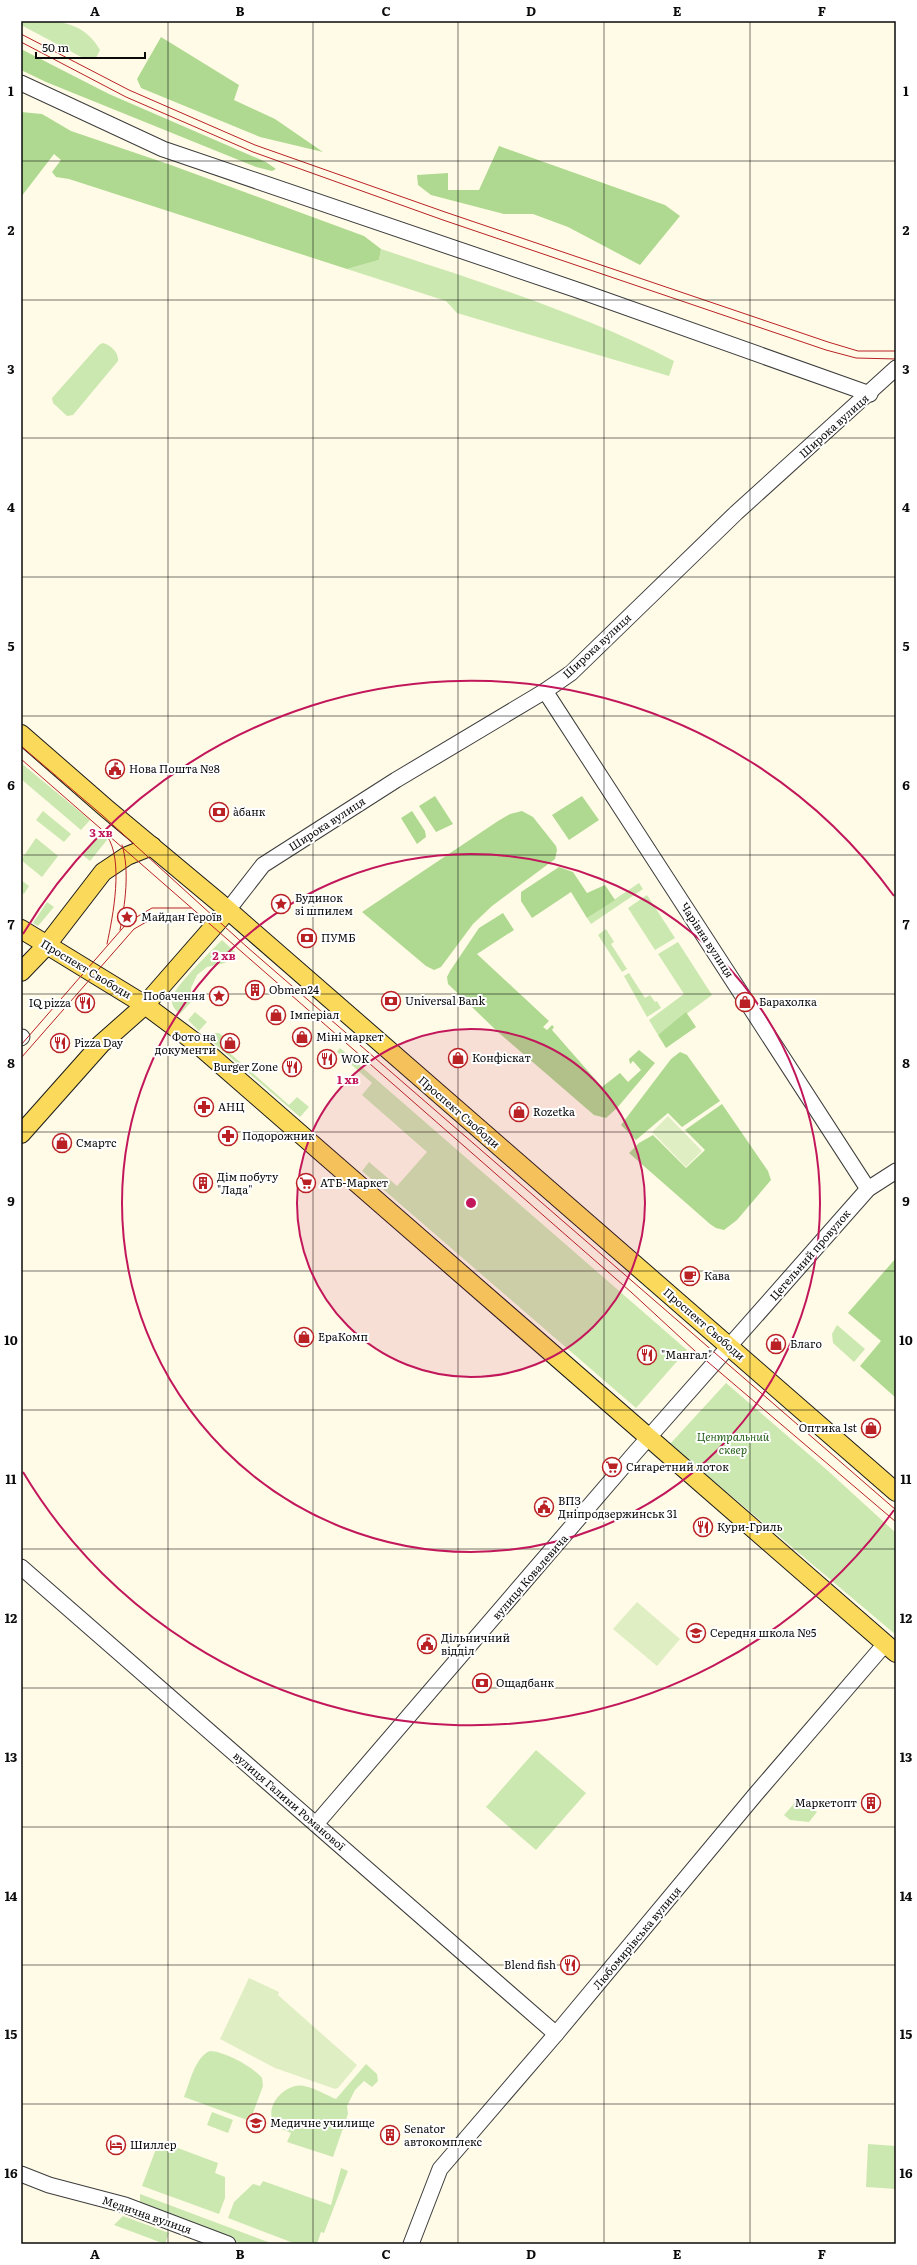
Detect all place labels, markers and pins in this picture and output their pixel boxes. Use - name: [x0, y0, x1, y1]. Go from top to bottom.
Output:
- public building icon: Нова Пошта №8: [104, 758, 126, 780]
- place label: Нова Пошта №8: [129, 760, 220, 776]
- bank icon: а̀банк: [208, 801, 230, 823]
- place label: а̀банк: [233, 803, 266, 819]
- place label: Будинок зі шпилем: [295, 889, 353, 918]
- place icon: Будинок зі шпилем: [270, 893, 292, 915]
- place icon: Майдан Героїв: [116, 906, 138, 928]
- place label: Майдан Героїв: [141, 908, 222, 924]
- bank icon: ПУМБ: [296, 927, 318, 949]
- place label: ПУМБ: [321, 929, 356, 945]
- building icon: Obmen24: [244, 979, 266, 1001]
- place label: Obmen24: [269, 981, 319, 997]
- place icon: Побачення: [208, 985, 230, 1007]
- place label: Побачення: [143, 987, 205, 1003]
- bank icon: Universal Bank: [380, 990, 402, 1012]
- shop icon: Барахолка: [734, 991, 756, 1013]
- restaurant icon: IQ pizza: [74, 992, 96, 1014]
- place label: Universal Bank: [405, 992, 485, 1008]
- place label: Барахолка: [759, 993, 817, 1009]
- place label: IQ pizza: [29, 994, 71, 1010]
- shop icon: Імперіал: [265, 1004, 287, 1026]
- place label: Імперіал: [290, 1006, 340, 1022]
- shop icon: Міні маркет: [291, 1026, 313, 1048]
- place label: Фото на документи: [155, 1028, 216, 1057]
- place label: Міні маркет: [316, 1028, 384, 1044]
- restaurant icon: Pizza Day: [49, 1032, 71, 1054]
- shop icon: Фото на документи: [219, 1032, 241, 1054]
- place label: Pizza Day: [74, 1034, 124, 1050]
- shop icon: Конфіскат: [447, 1047, 469, 1069]
- restaurant icon: WOK: [316, 1048, 338, 1070]
- place label: Конфіскат: [472, 1049, 531, 1065]
- place label: WOK: [341, 1050, 370, 1066]
- restaurant icon: Burger Zone: [281, 1056, 303, 1078]
- place label: Burger Zone: [213, 1058, 278, 1074]
- pharmacy icon: АНЦ: [193, 1096, 215, 1118]
- place label: АНЦ: [218, 1098, 245, 1114]
- shop icon: Rozetka: [508, 1101, 530, 1123]
- place label: Rozetka: [533, 1103, 575, 1119]
- pharmacy icon: Подорожник: [217, 1125, 239, 1147]
- place label: Подорожник: [242, 1127, 315, 1143]
- shop icon: Смартс: [51, 1132, 73, 1154]
- place label: Смартс: [76, 1134, 117, 1150]
- place label: Дім побуту "Лада": [217, 1168, 279, 1197]
- building icon: Дім побуту "Лада": [192, 1172, 214, 1194]
- supermarket icon: АТБ-Маркет: [295, 1172, 317, 1194]
- place label: АТБ-Маркет: [320, 1174, 389, 1190]
- centre of rings: [464, 1196, 478, 1210]
- cafe icon: Кава: [679, 1265, 701, 1287]
- place label: Кава: [704, 1267, 730, 1283]
- shop icon: ЕраКомп: [293, 1326, 315, 1348]
- place label: ЕраКомп: [318, 1328, 368, 1344]
- shop icon: Благо: [765, 1333, 787, 1355]
- place label: Благо: [790, 1335, 822, 1351]
- restaurant icon: "Мангал": [636, 1344, 658, 1366]
- place label: "Мангал": [661, 1346, 712, 1362]
- shop icon: Оптика 1st: [860, 1417, 882, 1439]
- place label: Оптика 1st: [799, 1419, 858, 1435]
- supermarket icon: Сигаретний лоток: [601, 1456, 623, 1478]
- place label: Сигаретний лоток: [626, 1458, 729, 1474]
- place label: ВПЗ Дніпродзержинськ 31: [558, 1492, 678, 1521]
- public building icon: ВПЗ Дніпродзержинськ 31: [533, 1496, 555, 1518]
- restaurant icon: Кури-Гриль: [692, 1516, 714, 1538]
- place label: Кури-Гриль: [717, 1518, 783, 1534]
- school or university icon: Середня школа №5: [685, 1622, 707, 1644]
- place label: Середня школа №5: [710, 1624, 817, 1640]
- place label: Дільничний відділ: [441, 1629, 510, 1658]
- public building icon: Дільничний відділ: [416, 1633, 438, 1655]
- bank icon: Ощадбанк: [471, 1672, 493, 1694]
- place label: Ощадбанк: [496, 1674, 554, 1690]
- building icon: Маркетопт: [860, 1792, 882, 1814]
- place label: Маркетопт: [795, 1794, 858, 1810]
- restaurant icon: Blend fish: [559, 1954, 581, 1976]
- place label: Blend fish: [504, 1956, 556, 1972]
- school or university icon: Медичне училище: [245, 2112, 267, 2134]
- place label: Медичне училище: [270, 2114, 375, 2130]
- place label: Senator автокомплекс: [404, 2120, 483, 2149]
- building icon: Senator автокомплекс: [379, 2124, 401, 2146]
- hotel icon: Шиллер: [105, 2134, 127, 2156]
- place label: Шиллер: [130, 2136, 177, 2152]

